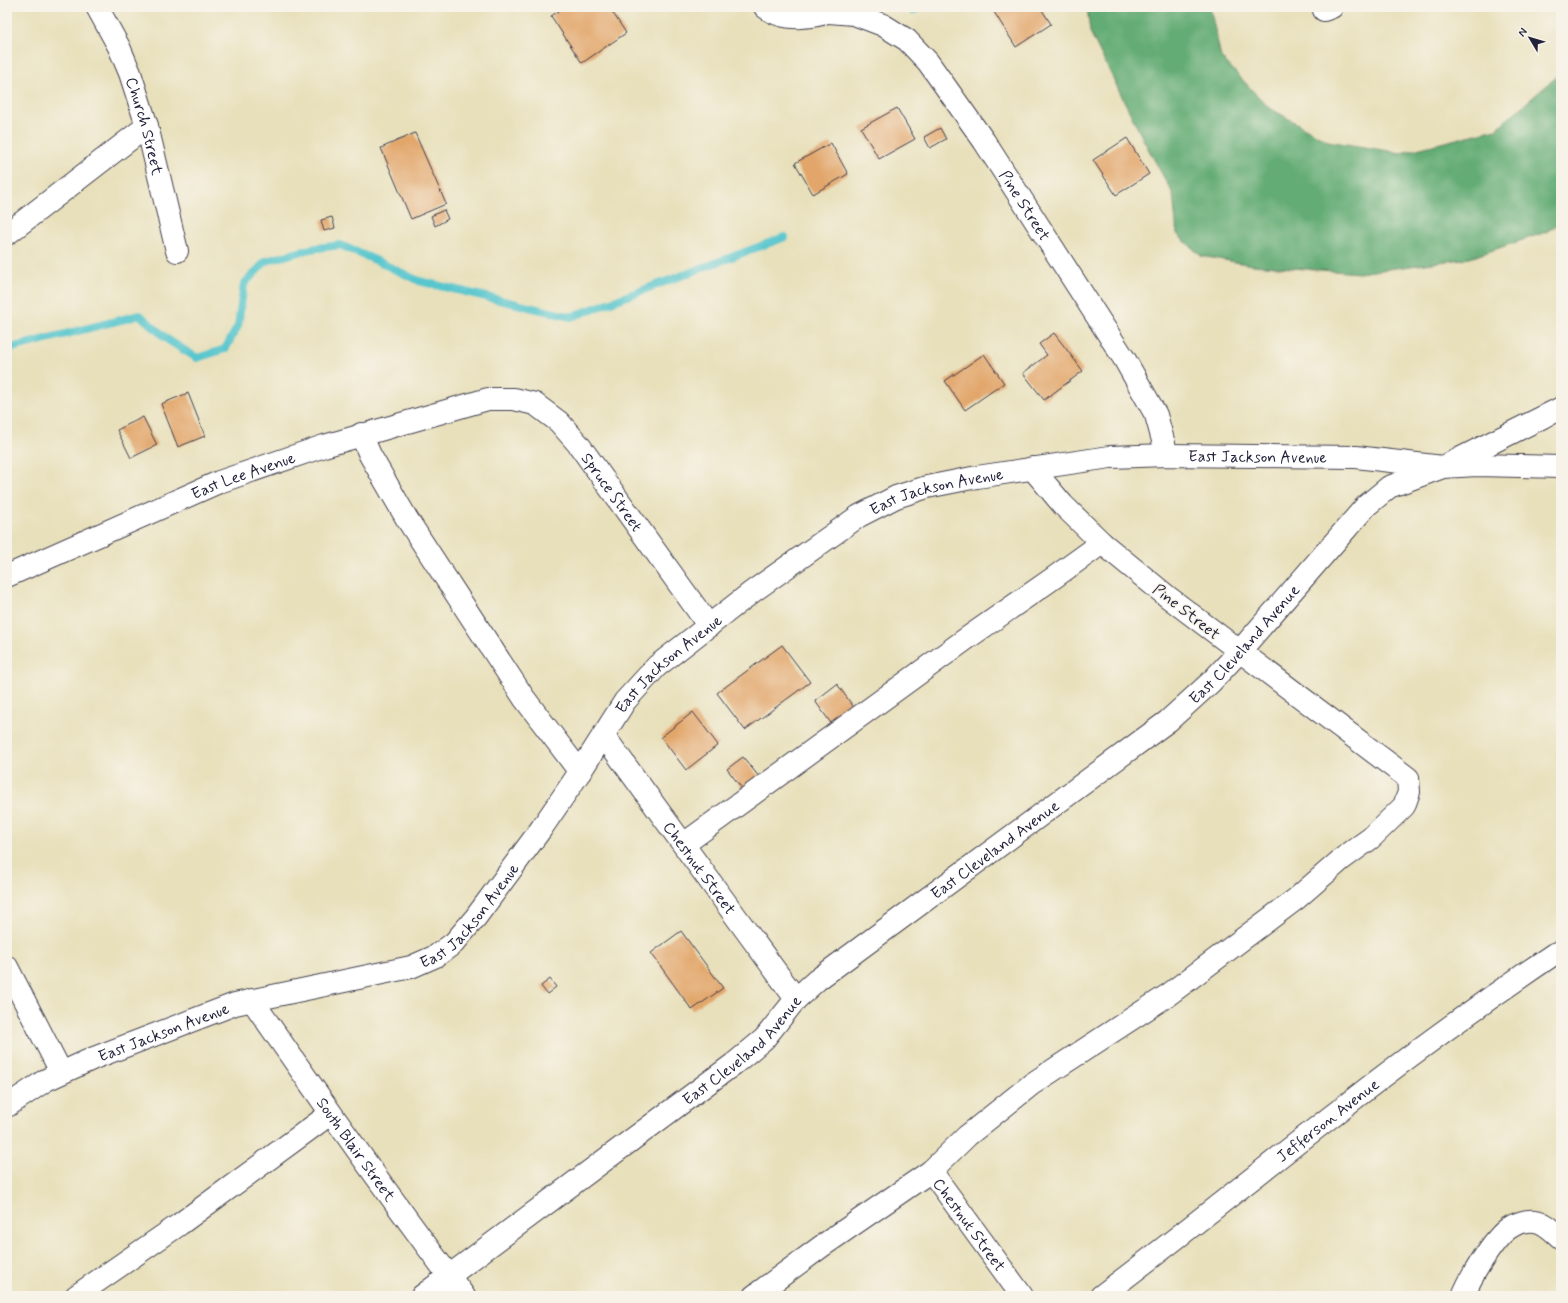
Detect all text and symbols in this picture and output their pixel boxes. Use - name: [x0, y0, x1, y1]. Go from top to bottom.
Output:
- north arrow: [1510, 18, 1550, 58]
- text: N: [1515, 25, 1531, 40]
- street label: Church Street: [120, 75, 168, 178]
- street label: Pine Street: [994, 167, 1055, 246]
- street label: East Jackson Avenue: [1188, 446, 1327, 469]
- street label: East Lee Avenue: [188, 447, 299, 505]
- street label: Spruce Street: [576, 449, 647, 536]
- street label: East Jackson Avenue: [866, 464, 1005, 521]
- street label: Pine Street: [1148, 579, 1224, 645]
- street label: East Cleveland Avenue: [1185, 580, 1305, 709]
- street label: East Jackson Avenue: [611, 610, 727, 717]
- street label: East Cleveland Avenue: [927, 796, 1064, 905]
- street label: Chestnut Street: [658, 818, 740, 920]
- street label: East Jackson Avenue: [417, 859, 525, 974]
- street label: East Cleveland Avenue: [679, 991, 807, 1111]
- street label: East Jackson Avenue: [96, 998, 233, 1067]
- street label: Jefferson Avenue: [1273, 1074, 1384, 1167]
- street label: South Blair Street: [311, 1094, 400, 1207]
- street label: Chestnut Street: [928, 1174, 1010, 1277]

